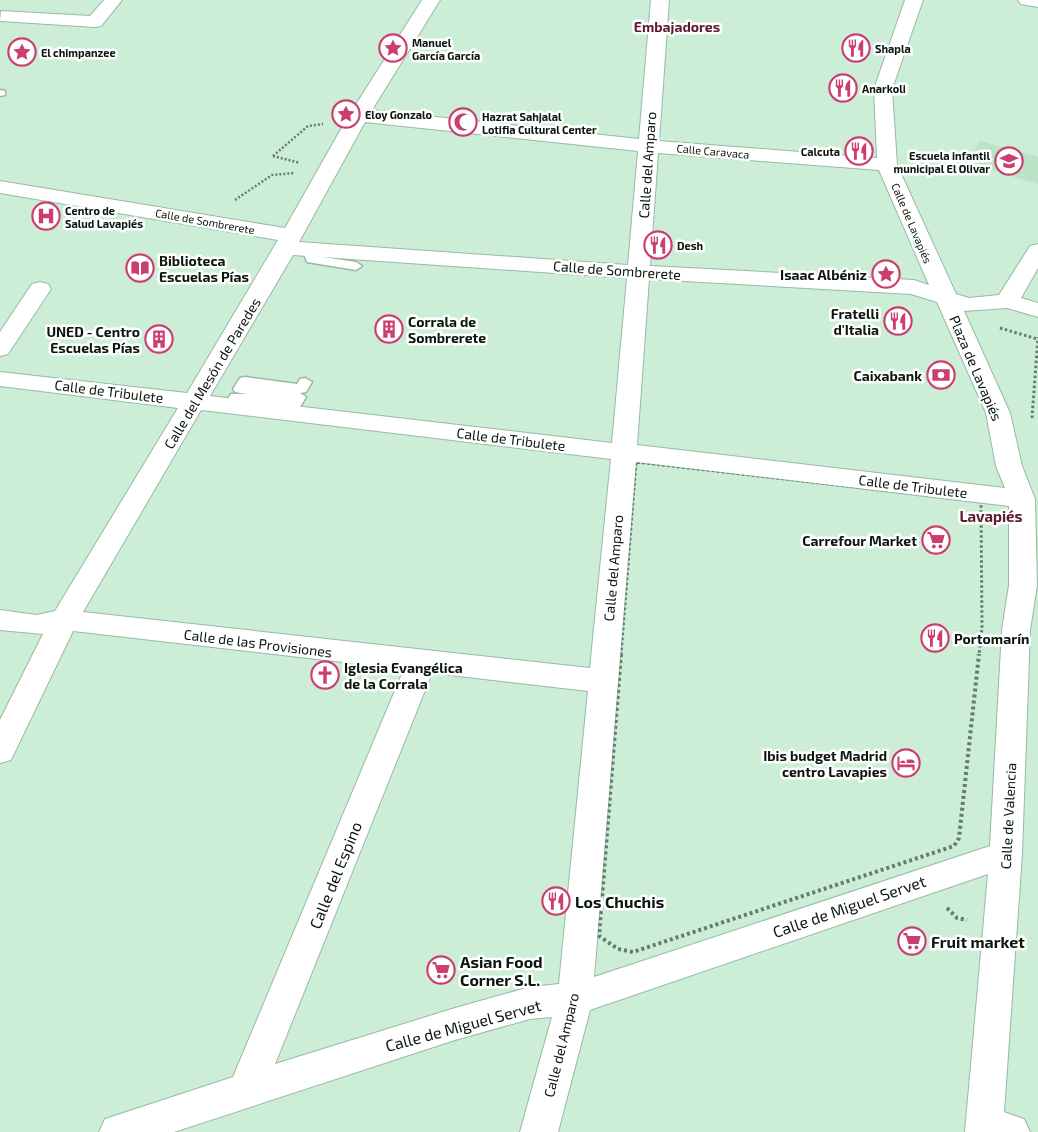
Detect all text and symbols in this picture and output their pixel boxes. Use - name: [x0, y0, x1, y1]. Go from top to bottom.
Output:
- district label: Embajadores: [634, 18, 720, 35]
- place icon: Manuel García García: [378, 33, 408, 63]
- restaurant icon: Shapla: [841, 33, 871, 63]
- place label: Manuel García García: [412, 36, 480, 62]
- place icon: El chimpanzee: [7, 37, 37, 67]
- place label: Shapla: [875, 42, 911, 55]
- place label: El chimpanzee: [41, 46, 116, 59]
- restaurant icon: Anarkoli: [828, 73, 858, 103]
- place label: Anarkoli: [862, 82, 906, 95]
- place icon: Eloy Gonzalo: [331, 99, 361, 129]
- mosque icon: Hazrat Sahjalal Lotifia Cultural Center: [448, 107, 478, 137]
- place label: Eloy Gonzalo: [365, 108, 433, 122]
- place label: Hazrat Sahjalal Lotifia Cultural Center: [482, 110, 597, 136]
- street label: Calle del Amparo: [635, 111, 659, 219]
- restaurant icon: Calcuta: [844, 136, 874, 166]
- street label: Calle Caravaca: [676, 141, 750, 161]
- place label: Calcuta: [801, 145, 840, 158]
- school or university icon: Escuela infantil municipal El Olivar: [994, 146, 1024, 176]
- place label: Escuela infantil municipal El Olivar: [893, 149, 990, 175]
- street label: Calle de Lavapiés: [889, 181, 935, 265]
- hospital icon: Centro de Salud Lavapiés: [31, 201, 61, 231]
- place label: Centro de Salud Lavapiés: [65, 204, 143, 230]
- street label: Calle de Sombrerete: [154, 206, 256, 236]
- restaurant icon: Desh: [643, 230, 673, 260]
- place label: Desh: [677, 239, 703, 252]
- place label: Biblioteca Escuelas Pías: [159, 252, 249, 285]
- library icon: Biblioteca Escuelas Pías: [125, 253, 155, 283]
- street label: Calle de Sombrerete: [553, 257, 681, 283]
- place icon: Isaac Albéniz: [871, 259, 901, 289]
- place label: Isaac Albéniz: [780, 266, 867, 283]
- street label: Calle del Mesón de Paredes: [160, 294, 264, 452]
- place label: Fratelli d'Italia: [831, 305, 879, 338]
- restaurant icon: Fratelli d'Italia: [883, 306, 913, 336]
- place label: Corrala de Sombrerete: [408, 313, 486, 346]
- street label: Plaza de Lavapiés: [946, 313, 1006, 423]
- building icon: Corrala de Sombrerete: [374, 314, 404, 344]
- place label: UNED - Centro Escuelas Pías: [46, 323, 140, 356]
- building icon: UNED - Centro Escuelas Pías: [144, 324, 174, 354]
- bank icon: Caixabank: [926, 360, 956, 390]
- place label: Caixabank: [853, 367, 922, 384]
- street label: Calle de Tribulete: [54, 376, 164, 406]
- street label: Calle de Tribulete: [456, 424, 566, 454]
- street label: Calle de Tribulete: [858, 471, 968, 501]
- district label: Lavapiés: [959, 507, 1023, 525]
- street label: Calle del Amparo: [600, 514, 626, 622]
- supermarket icon: Carrefour Market: [921, 525, 951, 555]
- place label: Carrefour Market: [802, 532, 917, 549]
- restaurant icon: Portomarín: [920, 623, 950, 653]
- street label: Calle de las Provisiones: [183, 625, 333, 661]
- place label: Portomarín: [954, 630, 1029, 647]
- place label: Iglesia Evangélica de la Corrala: [344, 659, 463, 692]
- church icon: Iglesia Evangélica de la Corrala: [310, 660, 340, 690]
- place label: Ibis budget Madrid centro Lavapies: [763, 747, 887, 780]
- hotel icon: Ibis budget Madrid centro Lavapies: [891, 748, 921, 778]
- street label: Calle de Valencia: [997, 762, 1019, 870]
- street label: Calle del Espino: [305, 819, 365, 931]
- street label: Calle de Miguel Servet: [770, 871, 928, 941]
- restaurant icon: Los Chuchis: [541, 886, 571, 916]
- place label: Los Chuchis: [575, 892, 664, 911]
- supermarket icon: Fruit market: [897, 926, 927, 956]
- place label: Fruit market: [931, 932, 1025, 951]
- place label: Asian Food Corner S.L.: [460, 952, 543, 989]
- supermarket icon: Asian Food Corner S.L.: [426, 955, 456, 985]
- street label: Calle del Amparo: [540, 991, 582, 1099]
- street label: Calle de Miguel Servet: [383, 995, 543, 1055]

